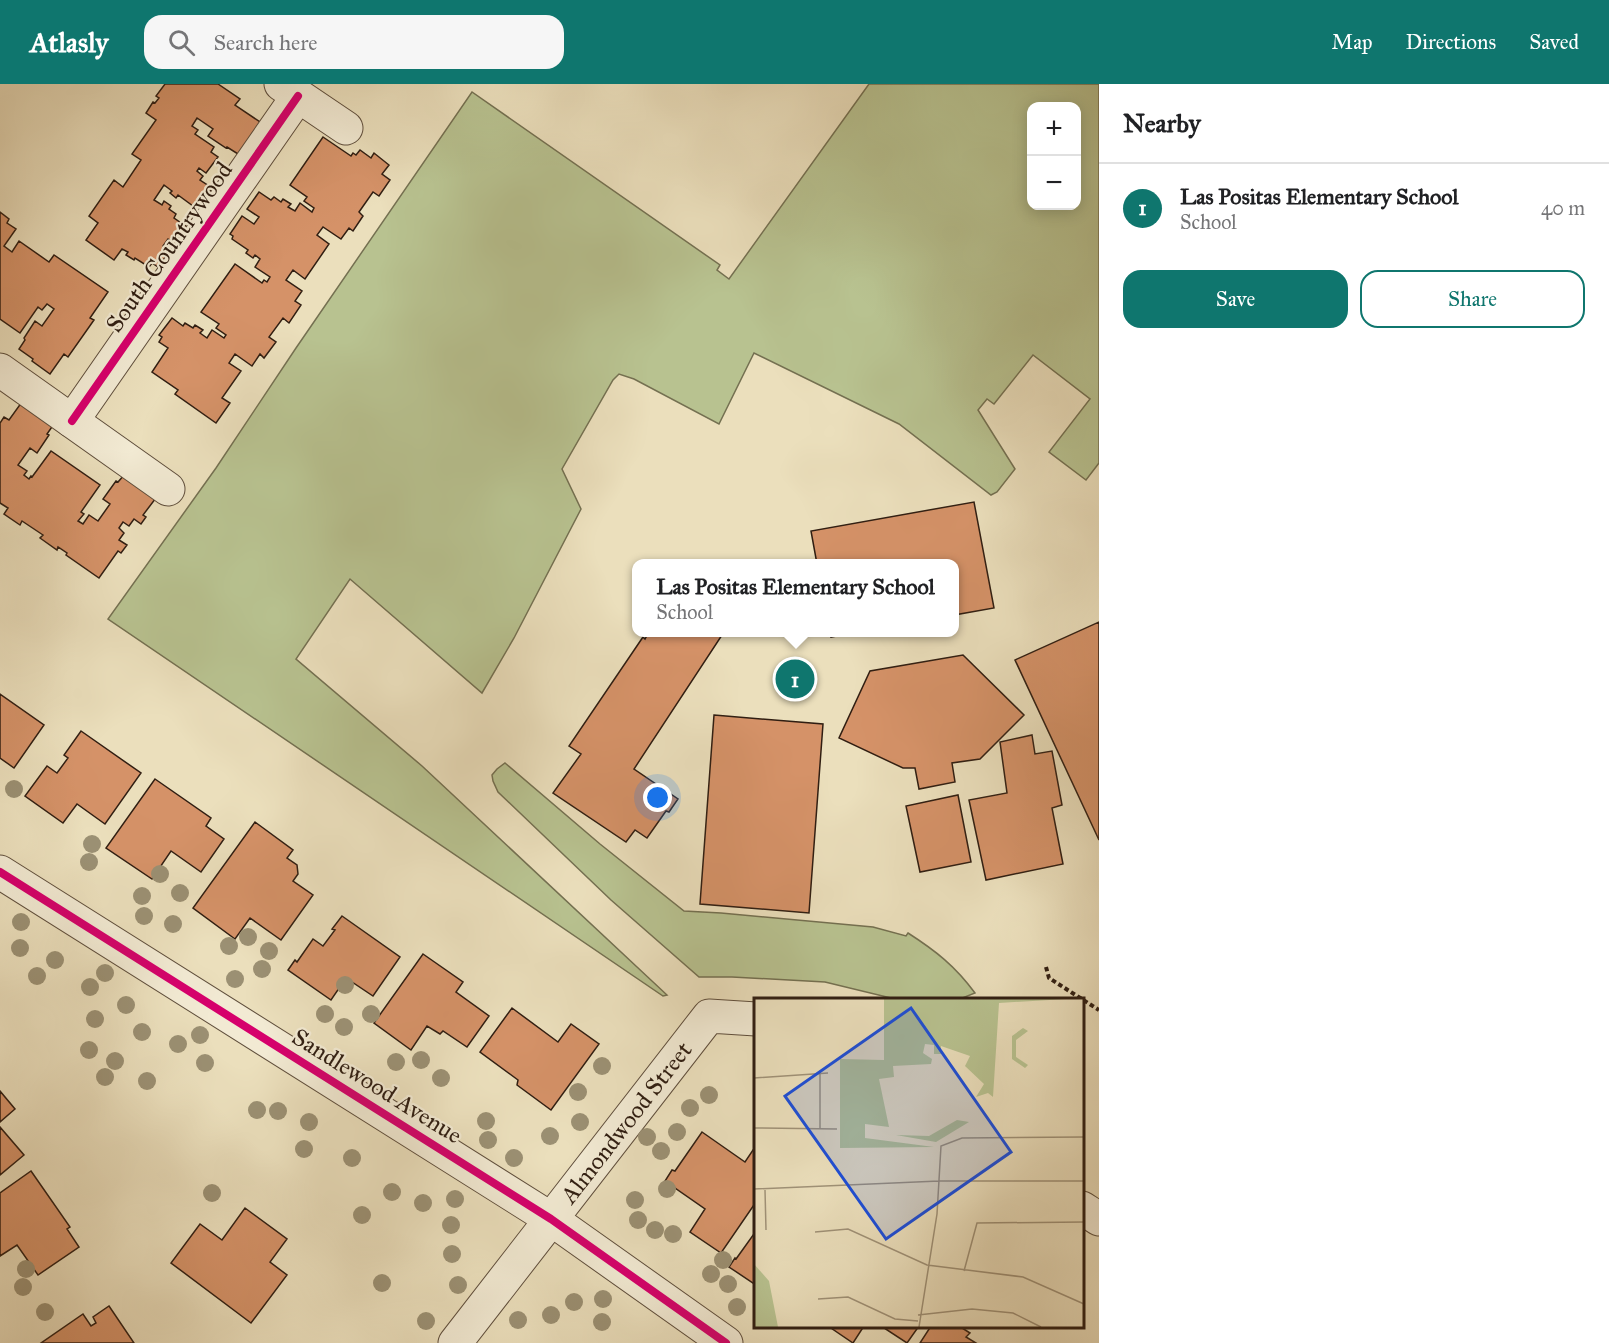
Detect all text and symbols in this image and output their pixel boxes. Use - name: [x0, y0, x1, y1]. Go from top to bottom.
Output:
- search box: [144, 15, 564, 69]
- text: Atlasly: [30, 25, 108, 60]
- icon: search: [165, 26, 198, 59]
- text: Search here: [213, 29, 317, 56]
- text: Map: [1332, 29, 1373, 55]
- text: Directions: [1406, 29, 1496, 55]
- text: Saved: [1529, 29, 1579, 55]
- map controls: [1027, 102, 1081, 210]
- button: +: [1027, 102, 1081, 156]
- text: Nearby: [1123, 107, 1201, 139]
- street label: South Countrywood: [99, 156, 239, 338]
- button: −: [1027, 156, 1081, 210]
- text: Las Positas Elementary School: [1180, 183, 1458, 210]
- text: 1: [1139, 196, 1146, 220]
- text: 40 m: [1541, 196, 1585, 220]
- text: School: [1180, 210, 1237, 234]
- button: Save: [1123, 270, 1348, 328]
- button: Share: [1360, 270, 1585, 328]
- popup: [632, 559, 959, 637]
- text: Las Positas Elementary School: [656, 573, 935, 600]
- text: School: [656, 600, 713, 624]
- pin: 1: [776, 656, 814, 702]
- your location: [643, 783, 672, 812]
- inset map: [754, 998, 1084, 1328]
- street label: Sandlewood Avenue: [286, 1022, 468, 1150]
- street label: Almondwood Street: [553, 1035, 699, 1210]

